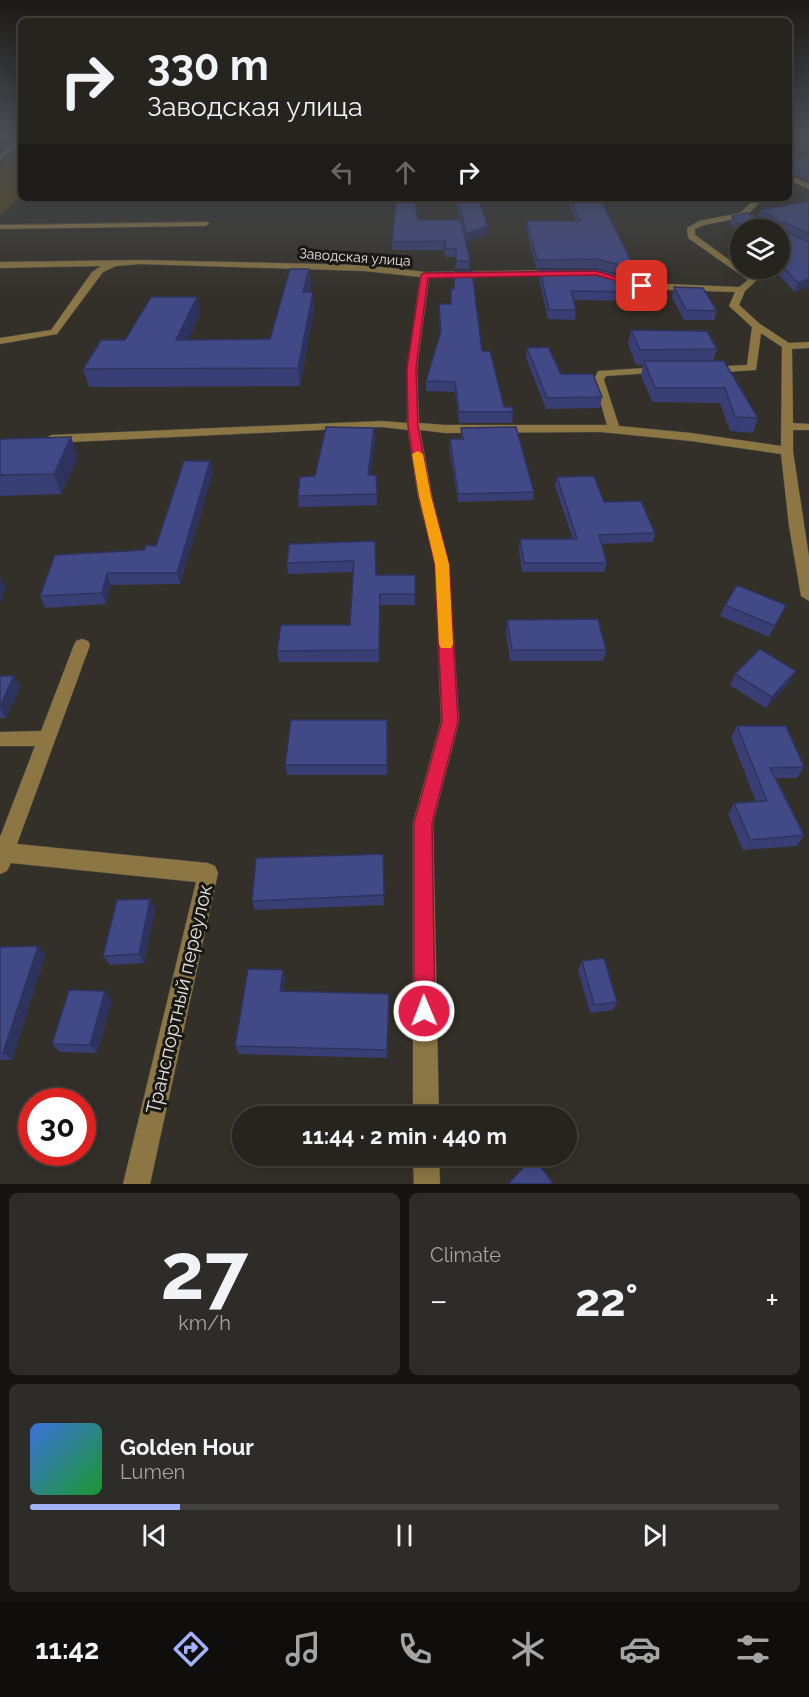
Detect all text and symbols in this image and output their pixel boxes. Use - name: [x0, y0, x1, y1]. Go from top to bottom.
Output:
- text: 330 m: [147, 41, 269, 90]
- icon: right: [48, 42, 126, 120]
- text: Заводская улица: [147, 91, 363, 122]
- icon: left: [326, 156, 359, 189]
- icon: ahead: [389, 156, 422, 189]
- icon: right: [452, 156, 485, 189]
- map controls: [730, 219, 790, 279]
- button: layers: [730, 219, 790, 279]
- street label: Заводская улица: [299, 245, 411, 269]
- pin: [616, 260, 667, 311]
- icon: arrive: [625, 269, 658, 302]
- street label: Транспортный переулок: [141, 882, 217, 1116]
- position arrow: [392, 979, 456, 1043]
- speed limit sign: 30: [18, 1088, 96, 1166]
- text: 11:44 · 2 min · 440 m: [302, 1123, 507, 1149]
- text: 27: [161, 1226, 248, 1317]
- text: Climate: [430, 1243, 501, 1267]
- text: 22°: [575, 1274, 638, 1327]
- text: −: [430, 1281, 448, 1320]
- text: +: [765, 1281, 779, 1320]
- text: km/h: [178, 1311, 231, 1335]
- text: Golden Hour: [120, 1434, 254, 1460]
- text: Lumen: [120, 1460, 185, 1484]
- icon: previous: [138, 1519, 171, 1552]
- icon: pause: [388, 1519, 421, 1552]
- icon: next: [638, 1519, 671, 1552]
- icon: directions: [170, 1628, 212, 1670]
- icon: music: [282, 1628, 324, 1670]
- icon: phone: [394, 1628, 436, 1670]
- icon: climate: [507, 1628, 549, 1670]
- icon: car: [619, 1628, 661, 1670]
- icon: filters: [732, 1628, 774, 1670]
- text: 11:42: [35, 1634, 99, 1665]

